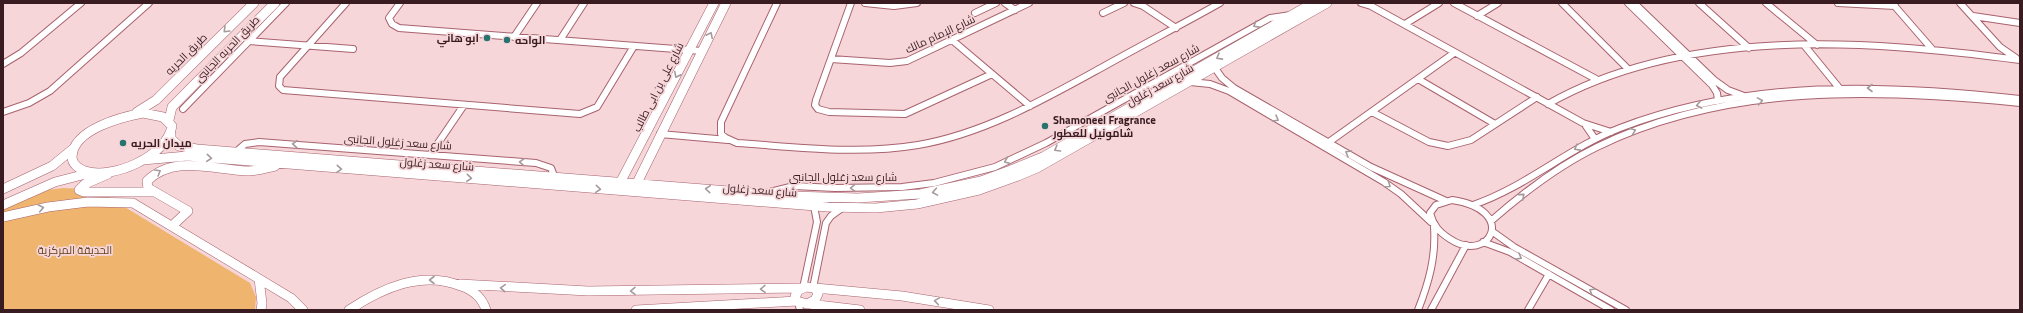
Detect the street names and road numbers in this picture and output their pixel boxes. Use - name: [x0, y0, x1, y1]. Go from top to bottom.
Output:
- street label: شارع الإمام مالك: [902, 11, 978, 57]
- street label: طريق الحريه الجانبى: [191, 12, 263, 86]
- street label: طريق الحريه: [161, 29, 211, 79]
- street label: شارع على بن ابى طالب: [628, 39, 688, 135]
- street label: شارع سعد زغلول الجانبى: [1101, 41, 1201, 105]
- street label: شارع سعد زغلول: [1124, 61, 1196, 109]
- street label: شارع سعد زغلول الجانبى: [344, 130, 452, 154]
- street label: شارع سعد زغلول: [399, 153, 475, 175]
- street label: شارع سعد زغلول الجانبى: [789, 169, 897, 185]
- street label: شارع سعد زغلول: [722, 179, 798, 201]

